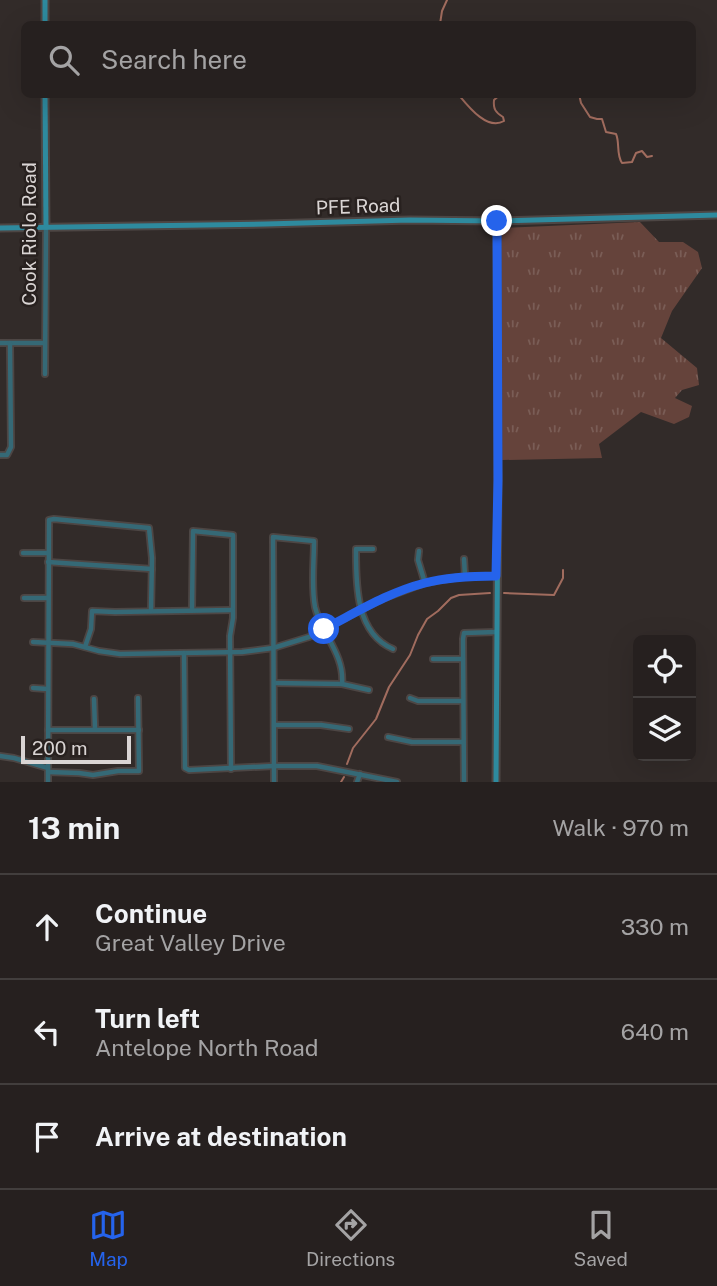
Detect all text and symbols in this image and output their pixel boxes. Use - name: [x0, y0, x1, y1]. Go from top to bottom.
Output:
- search box: [21, 21, 696, 98]
- icon: search: [45, 41, 83, 79]
- text: Search here: [101, 44, 247, 75]
- street label: Cook Riolo Road: [18, 162, 40, 306]
- street label: PFE Road: [315, 194, 401, 218]
- route end: [481, 205, 512, 236]
- route start: [308, 613, 339, 644]
- map controls: [633, 635, 696, 761]
- button: locate: [633, 635, 696, 698]
- button: layers: [633, 698, 696, 761]
- scale bar: [21, 733, 131, 765]
- text: 200 m: [32, 737, 88, 759]
- text: 13 min: [28, 810, 120, 846]
- text: Walk · 970 m: [552, 814, 689, 841]
- text: Continue: [95, 898, 207, 929]
- icon: ahead: [28, 908, 66, 946]
- text: 330 m: [621, 913, 689, 940]
- text: Great Valley Drive: [95, 929, 286, 956]
- text: Turn left: [95, 1003, 200, 1034]
- icon: left: [28, 1013, 66, 1051]
- text: 640 m: [621, 1018, 689, 1045]
- text: Antelope North Road: [95, 1034, 318, 1061]
- icon: arrive: [28, 1118, 66, 1156]
- text: Arrive at destination: [95, 1121, 347, 1152]
- tab: Map: [89, 1206, 128, 1270]
- tab: Directions: [306, 1206, 395, 1270]
- tab: Saved: [574, 1206, 628, 1270]

